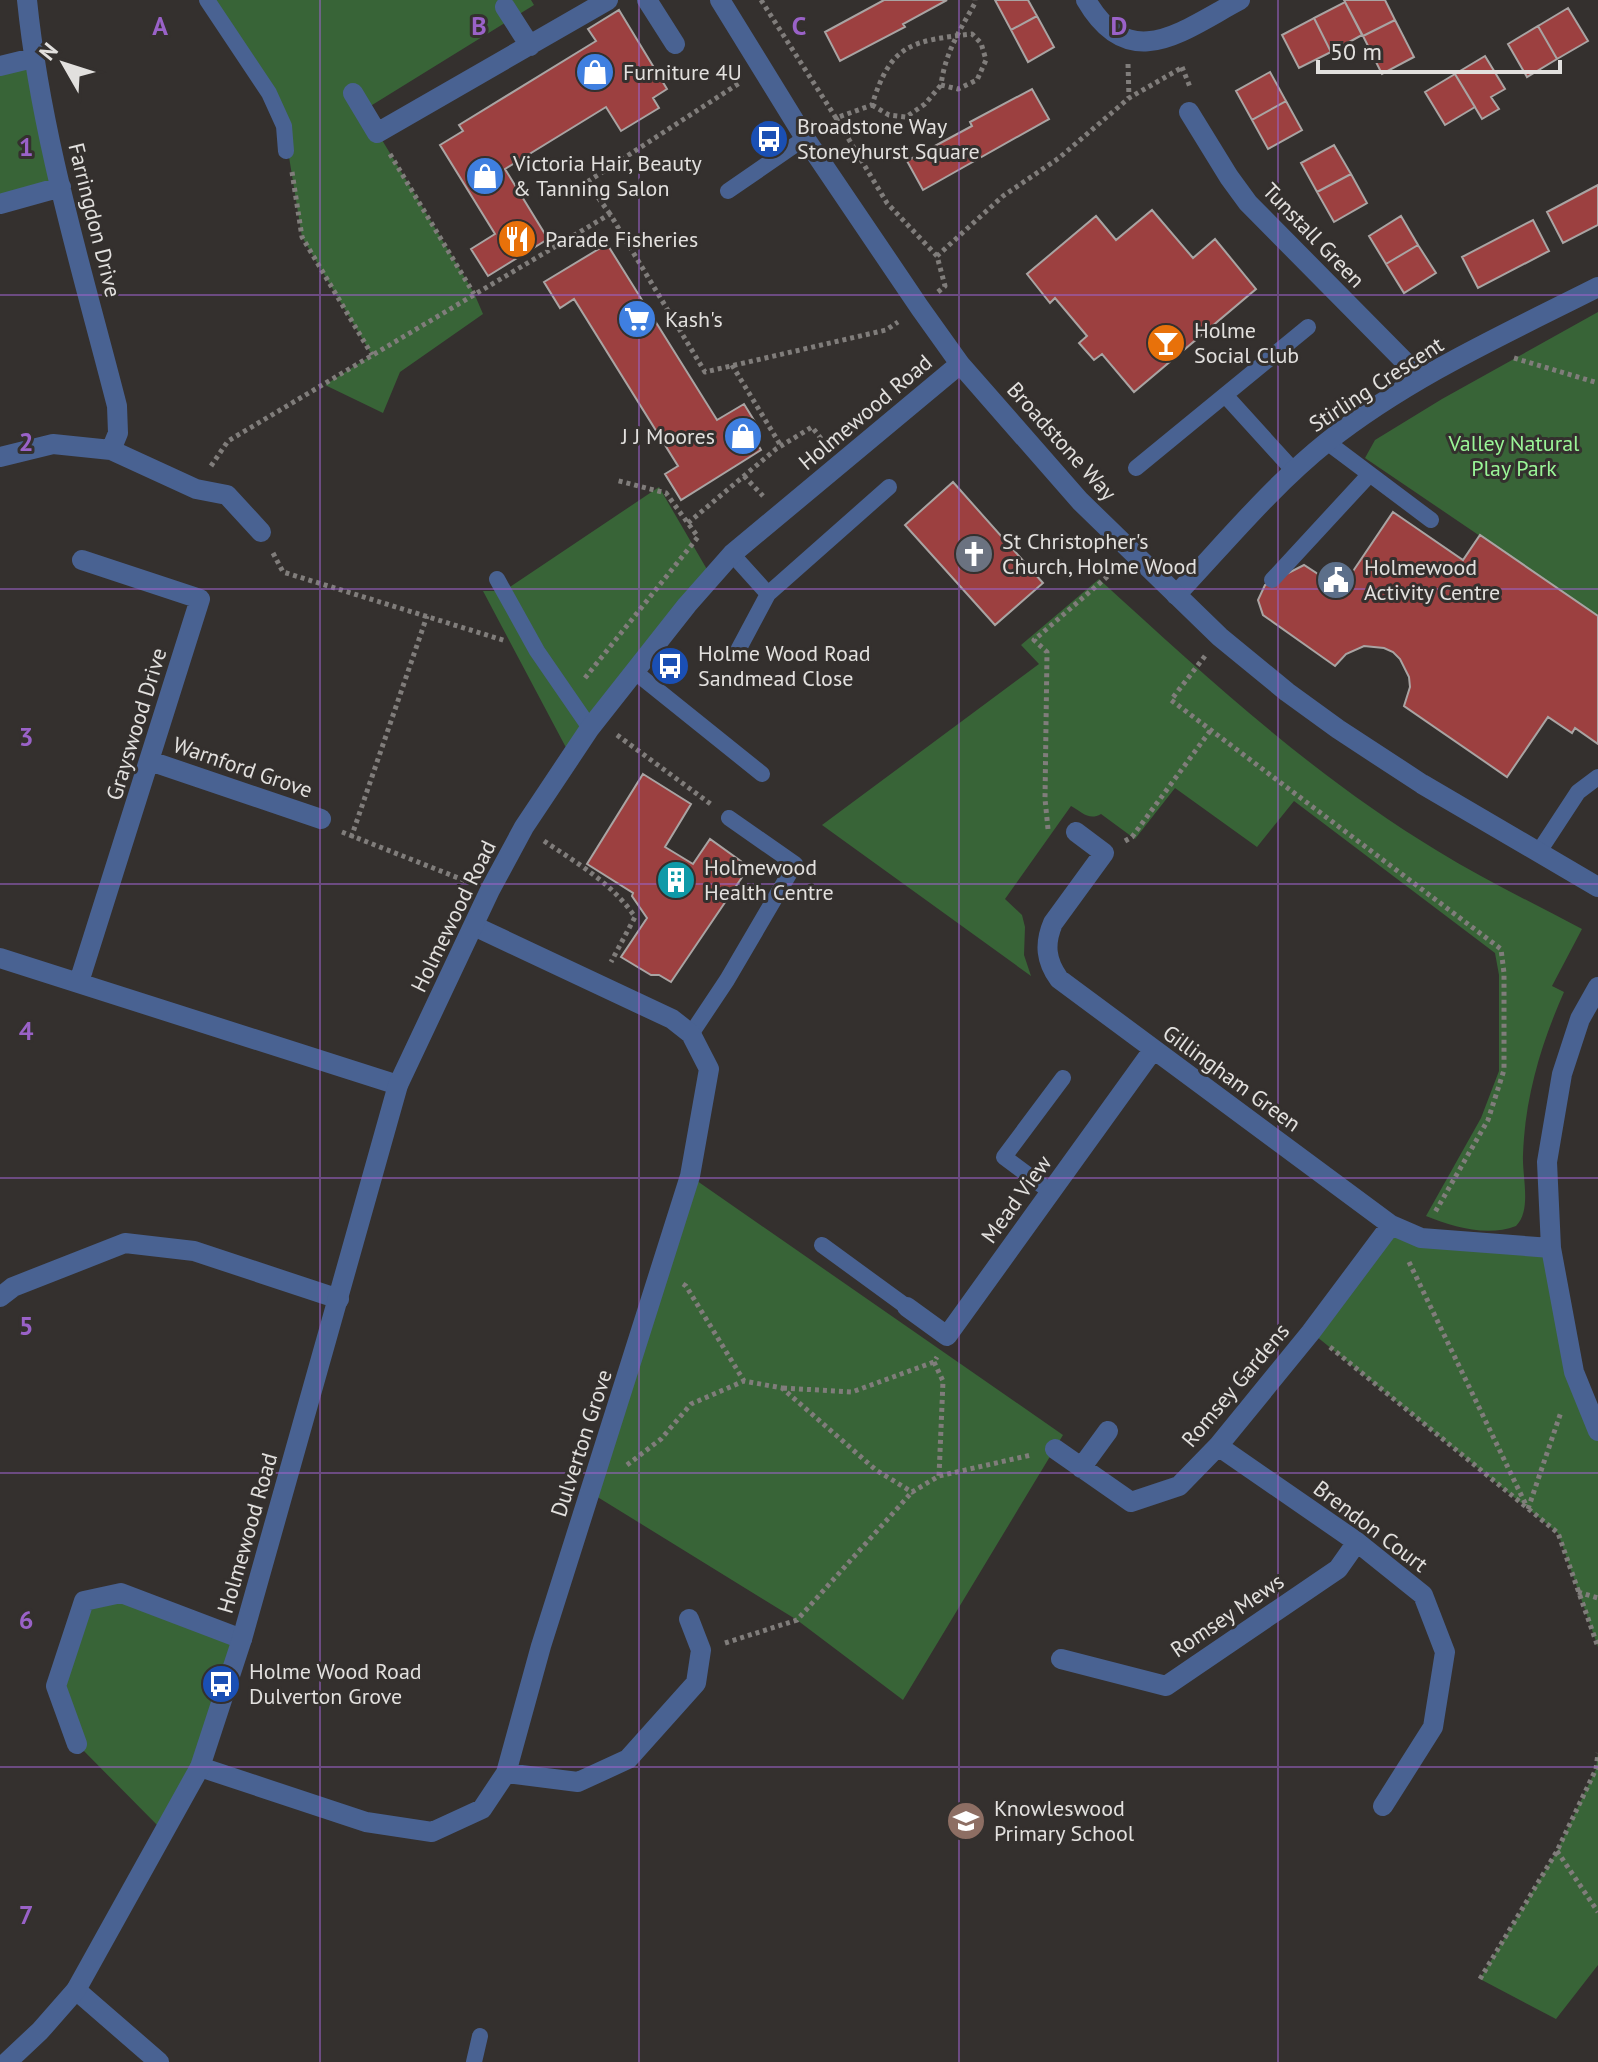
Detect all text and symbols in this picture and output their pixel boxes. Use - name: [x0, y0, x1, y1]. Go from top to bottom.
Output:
- text: A: [152, 9, 168, 42]
- text: B: [471, 9, 487, 42]
- text: C: [792, 9, 806, 42]
- text: D: [1111, 9, 1127, 42]
- north arrow: [24, 24, 104, 104]
- scale bar: [1318, 24, 1560, 74]
- text: 50 m: [1330, 36, 1382, 67]
- text: N: [33, 37, 64, 66]
- shop icon: Furniture 4U: [574, 51, 616, 93]
- place label: Furniture 4U: [623, 58, 742, 86]
- place label: Broadstone Way Stoneyhurst Square: [797, 112, 980, 165]
- bus stop icon: Broadstone Way Stoneyhurst Square: [748, 118, 790, 160]
- text: 1: [19, 130, 33, 163]
- street label: Farringdon Drive: [62, 140, 128, 300]
- place label: Victoria Hair, Beauty & Tanning Salon: [512, 149, 703, 202]
- shop icon: Victoria Hair, Beauty & Tanning Salon: [464, 155, 506, 197]
- street label: Tunstall Green: [1257, 177, 1371, 293]
- restaurant icon: Parade Fisheries: [496, 218, 538, 260]
- place label: Parade Fisheries: [545, 225, 698, 253]
- supermarket icon: Kash's: [616, 298, 658, 340]
- place label: Kash's: [665, 305, 723, 333]
- place label: Holme Social Club: [1194, 316, 1299, 369]
- bar icon: Holme Social Club: [1145, 322, 1187, 364]
- street label: Stirling Crescent: [1303, 330, 1449, 438]
- street label: Holmewood Road: [793, 348, 937, 476]
- street label: Broadstone Way: [1001, 376, 1123, 507]
- shop icon: J J Moores: [722, 415, 764, 457]
- place label: J J Moores: [621, 422, 715, 450]
- text: 2: [19, 425, 33, 458]
- park label: Valley Natural Play Park: [1447, 429, 1580, 482]
- place label: St Christopher's Church, Holme Wood: [1002, 527, 1197, 580]
- church icon: St Christopher's Church, Holme Wood: [953, 533, 995, 575]
- place label: Holmewood Activity Centre: [1364, 553, 1500, 606]
- public building icon: Holmewood Activity Centre: [1315, 559, 1357, 601]
- place label: Holme Wood Road Sandmead Close: [698, 639, 871, 692]
- street label: Grayswood Drive: [100, 644, 172, 804]
- bus stop icon: Holme Wood Road Sandmead Close: [649, 645, 691, 687]
- text: 3: [19, 720, 33, 753]
- street label: Warnford Grove: [170, 730, 316, 804]
- street label: Holmewood Road: [404, 835, 502, 997]
- place label: Holmewood Health Centre: [704, 853, 834, 906]
- building icon: Holmewood Health Centre: [655, 859, 697, 901]
- text: 4: [19, 1014, 34, 1047]
- street label: Gillingham Green: [1158, 1019, 1306, 1137]
- street label: Mead View: [975, 1149, 1057, 1249]
- text: 5: [19, 1309, 33, 1342]
- street label: Romsey Gardens: [1175, 1317, 1295, 1453]
- street label: Dulverton Grove: [544, 1366, 618, 1520]
- street label: Holmewood Road: [211, 1450, 283, 1616]
- street label: Brendon Court: [1308, 1474, 1434, 1578]
- street label: Romsey Mews: [1165, 1567, 1289, 1663]
- text: 6: [19, 1603, 33, 1636]
- place label: Holme Wood Road Dulverton Grove: [249, 1657, 422, 1710]
- bus stop icon: Holme Wood Road Dulverton Grove: [200, 1663, 242, 1705]
- place label: Knowleswood Primary School: [994, 1794, 1135, 1847]
- school or university icon: Knowleswood Primary School: [945, 1800, 987, 1842]
- text: 7: [19, 1898, 33, 1931]

